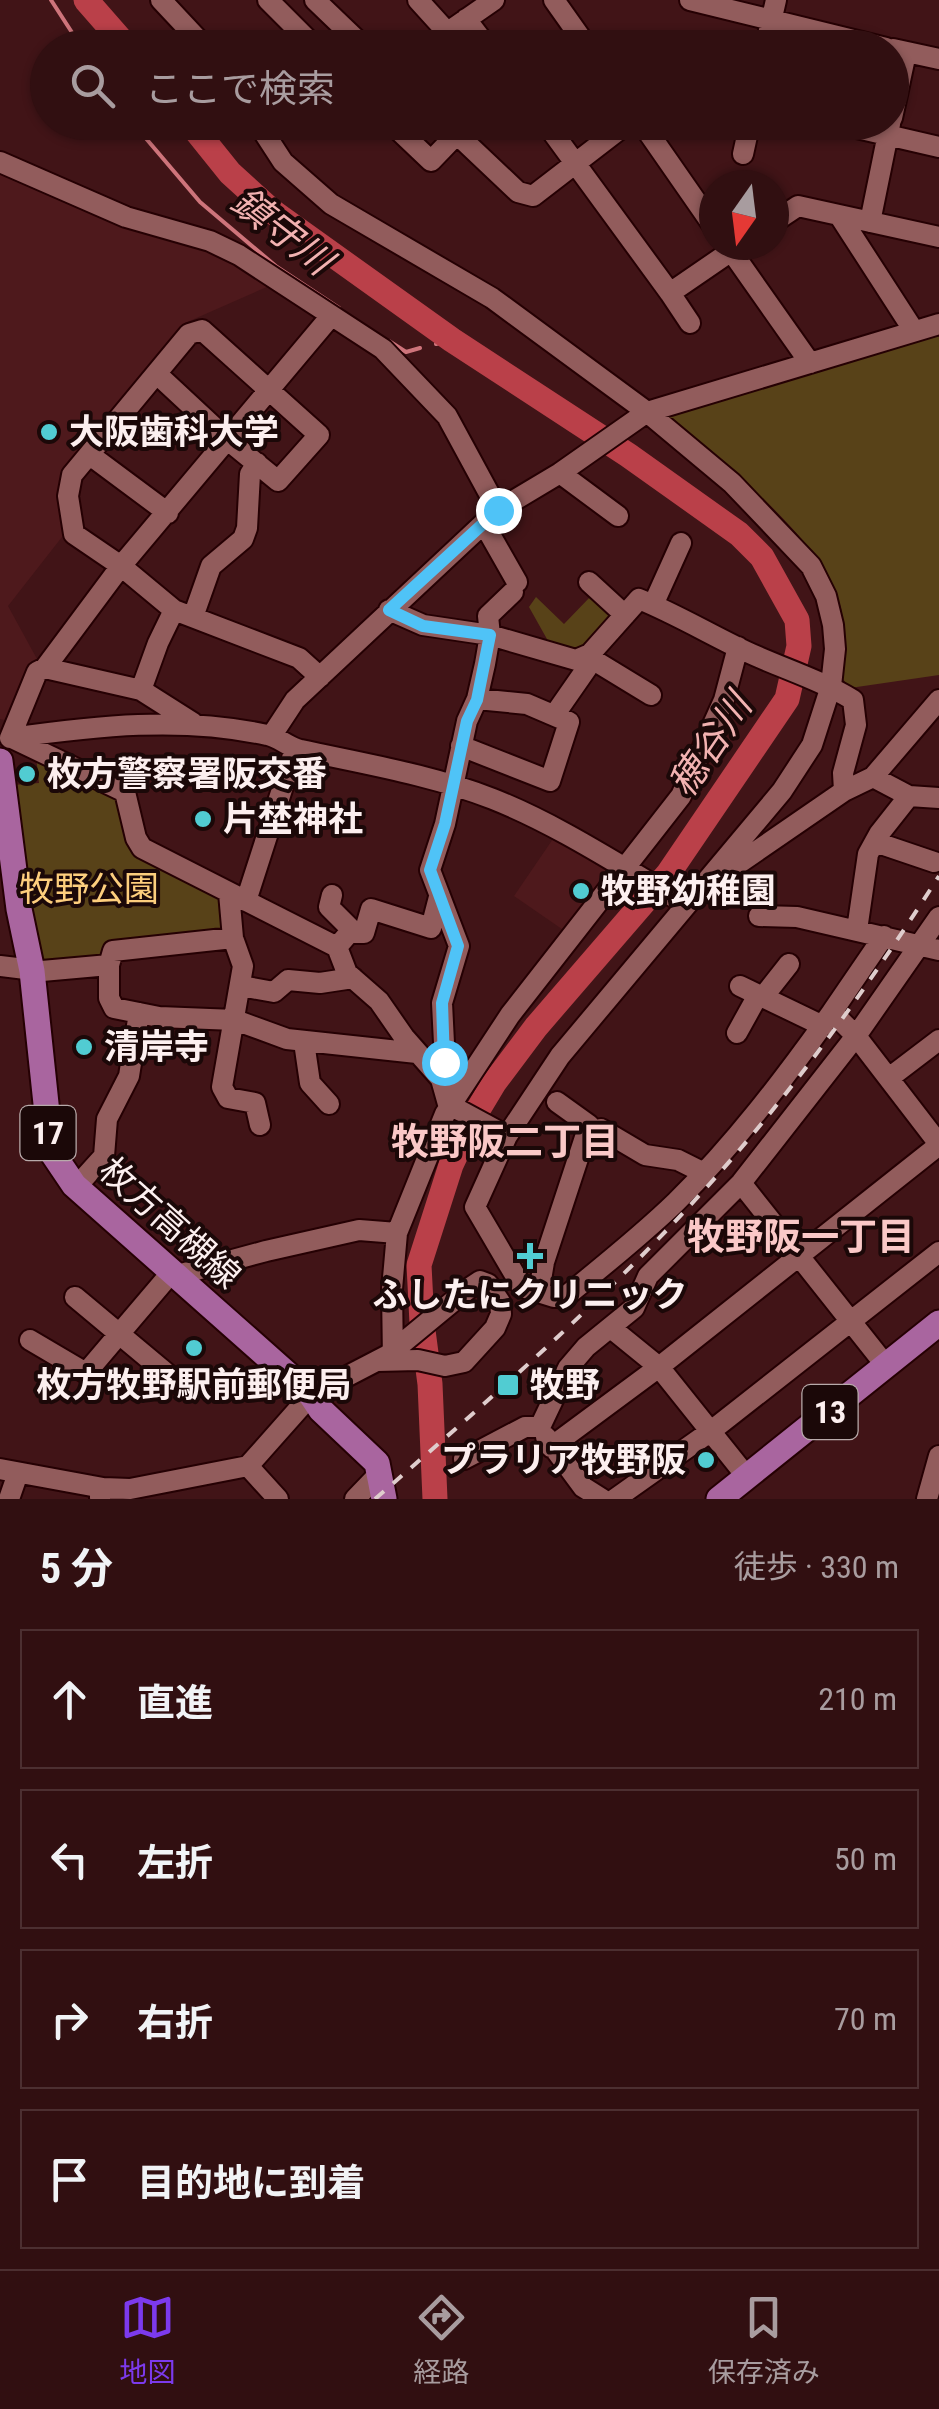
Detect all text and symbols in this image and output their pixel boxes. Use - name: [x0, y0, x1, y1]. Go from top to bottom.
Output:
- search box: [30, 30, 909, 140]
- icon: search: [65, 58, 120, 113]
- text: ここで検索: [145, 67, 335, 111]
- north arrow: [699, 170, 789, 260]
- water label: 鎮守川: [224, 179, 344, 286]
- place label: 大阪歯科大学: [69, 412, 279, 453]
- marker: 大阪歯科大学: [38, 421, 60, 443]
- route end: [476, 488, 522, 534]
- water label: 穂谷川: [660, 682, 762, 805]
- place label: 枚方警察署阪交番: [47, 754, 327, 795]
- marker: 枚方警察署阪交番: [16, 763, 38, 785]
- place label: 片埜神社: [223, 799, 363, 840]
- marker: 片埜神社: [192, 808, 214, 830]
- park label: 牧野公園: [19, 869, 159, 910]
- place label: 牧野幼稚園: [601, 871, 776, 912]
- marker: 牧野幼稚園: [570, 880, 592, 902]
- place label: 清岸寺: [104, 1027, 209, 1068]
- marker: 清岸寺: [73, 1036, 95, 1058]
- route start: [422, 1040, 468, 1086]
- road number: 17: [20, 1106, 76, 1160]
- district label: 牧野阪二丁目: [391, 1120, 619, 1164]
- street label: 枚方高槻線: [91, 1150, 248, 1297]
- district label: 牧野阪一丁目: [687, 1215, 915, 1259]
- marker: ふしたにクリニック: [517, 1243, 543, 1269]
- place label: ふしたにクリニック: [372, 1275, 688, 1316]
- marker: 枚方牧野駅前郵便局: [183, 1337, 205, 1359]
- place label: 枚方牧野駅前郵便局: [36, 1365, 352, 1406]
- place label: 牧野: [530, 1365, 600, 1406]
- marker: 牧野: [495, 1372, 521, 1398]
- road number: 13: [802, 1385, 858, 1439]
- place label: プラリア牧野阪: [441, 1440, 686, 1481]
- marker: プラリア牧野阪: [695, 1449, 717, 1471]
- text: 5 分: [40, 1544, 113, 1593]
- text: 徒歩 · 330 m: [734, 1548, 899, 1586]
- icon: ahead: [42, 1672, 97, 1727]
- text: 210 m: [818, 1680, 897, 1718]
- text: 直進: [137, 1681, 213, 1725]
- icon: left: [42, 1832, 97, 1887]
- text: 50 m: [834, 1840, 897, 1878]
- text: 左折: [137, 1841, 213, 1885]
- icon: right: [42, 1992, 97, 2047]
- text: 70 m: [834, 2000, 897, 2038]
- text: 右折: [137, 2001, 213, 2045]
- icon: arrive: [42, 2152, 97, 2207]
- text: 目的地に到着: [137, 2161, 365, 2205]
- tab: 地図: [119, 2290, 175, 2390]
- tab: 経路: [413, 2290, 470, 2390]
- tab: 保存済み: [708, 2290, 820, 2390]

